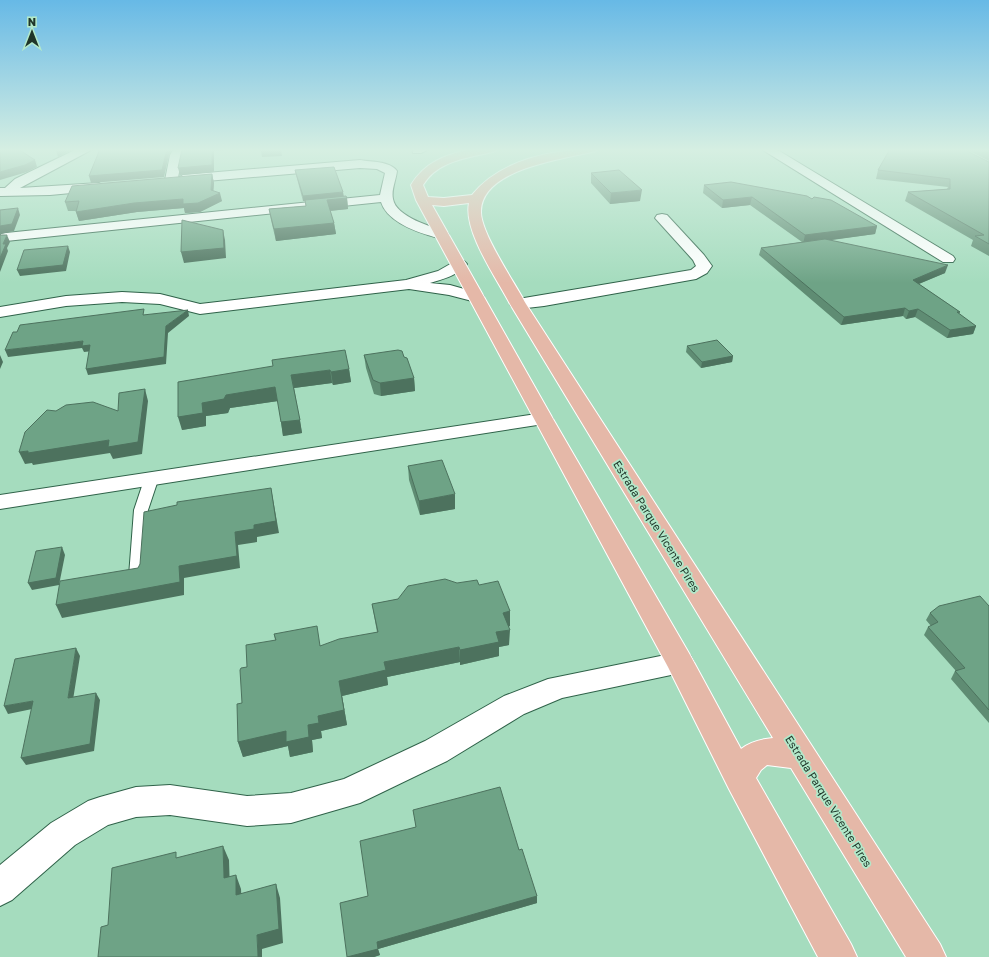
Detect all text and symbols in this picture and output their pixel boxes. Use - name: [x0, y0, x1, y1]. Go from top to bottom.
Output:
- north arrow: [12, 12, 52, 52]
- text: N: [28, 15, 36, 28]
- street label: Estrada Parque Vicente Pires: [611, 458, 703, 594]
- street label: Estrada Parque Vicente Pires: [783, 733, 875, 869]

